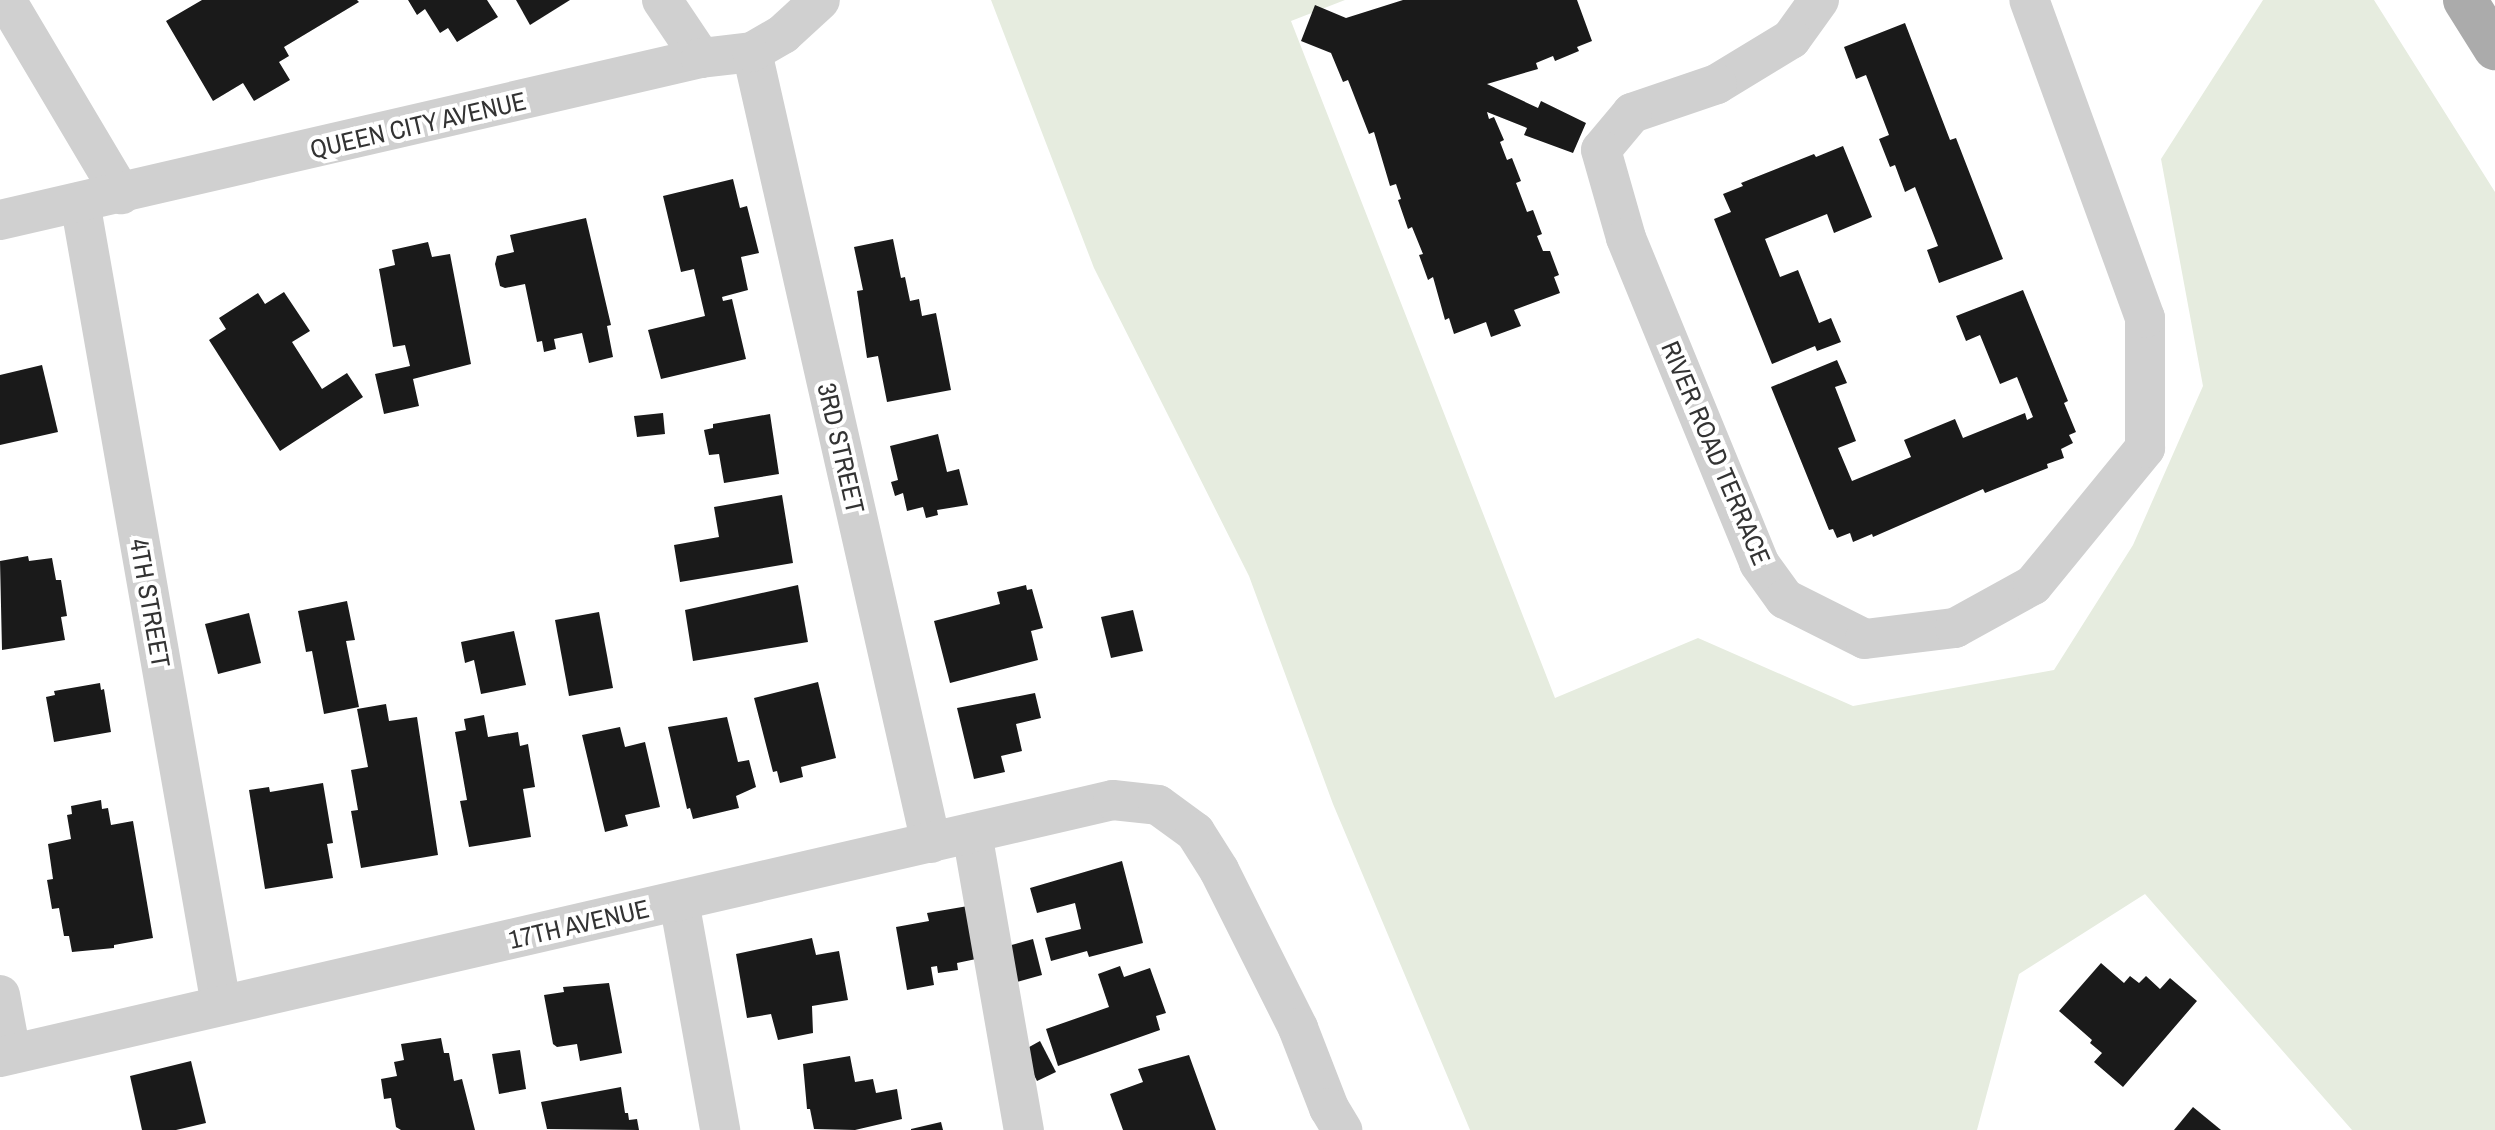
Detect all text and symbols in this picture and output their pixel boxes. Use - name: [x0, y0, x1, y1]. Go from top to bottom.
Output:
- street label: QUEEN CITY AVENUE: [306, 85, 530, 165]
- street label: RIVER ROAD TERRACE: [1655, 336, 1777, 570]
- street label: 3RD STREET: [811, 380, 871, 516]
- street label: 4TH STREET: [123, 536, 177, 670]
- street label: 17TH AVENUE: [505, 893, 653, 955]

